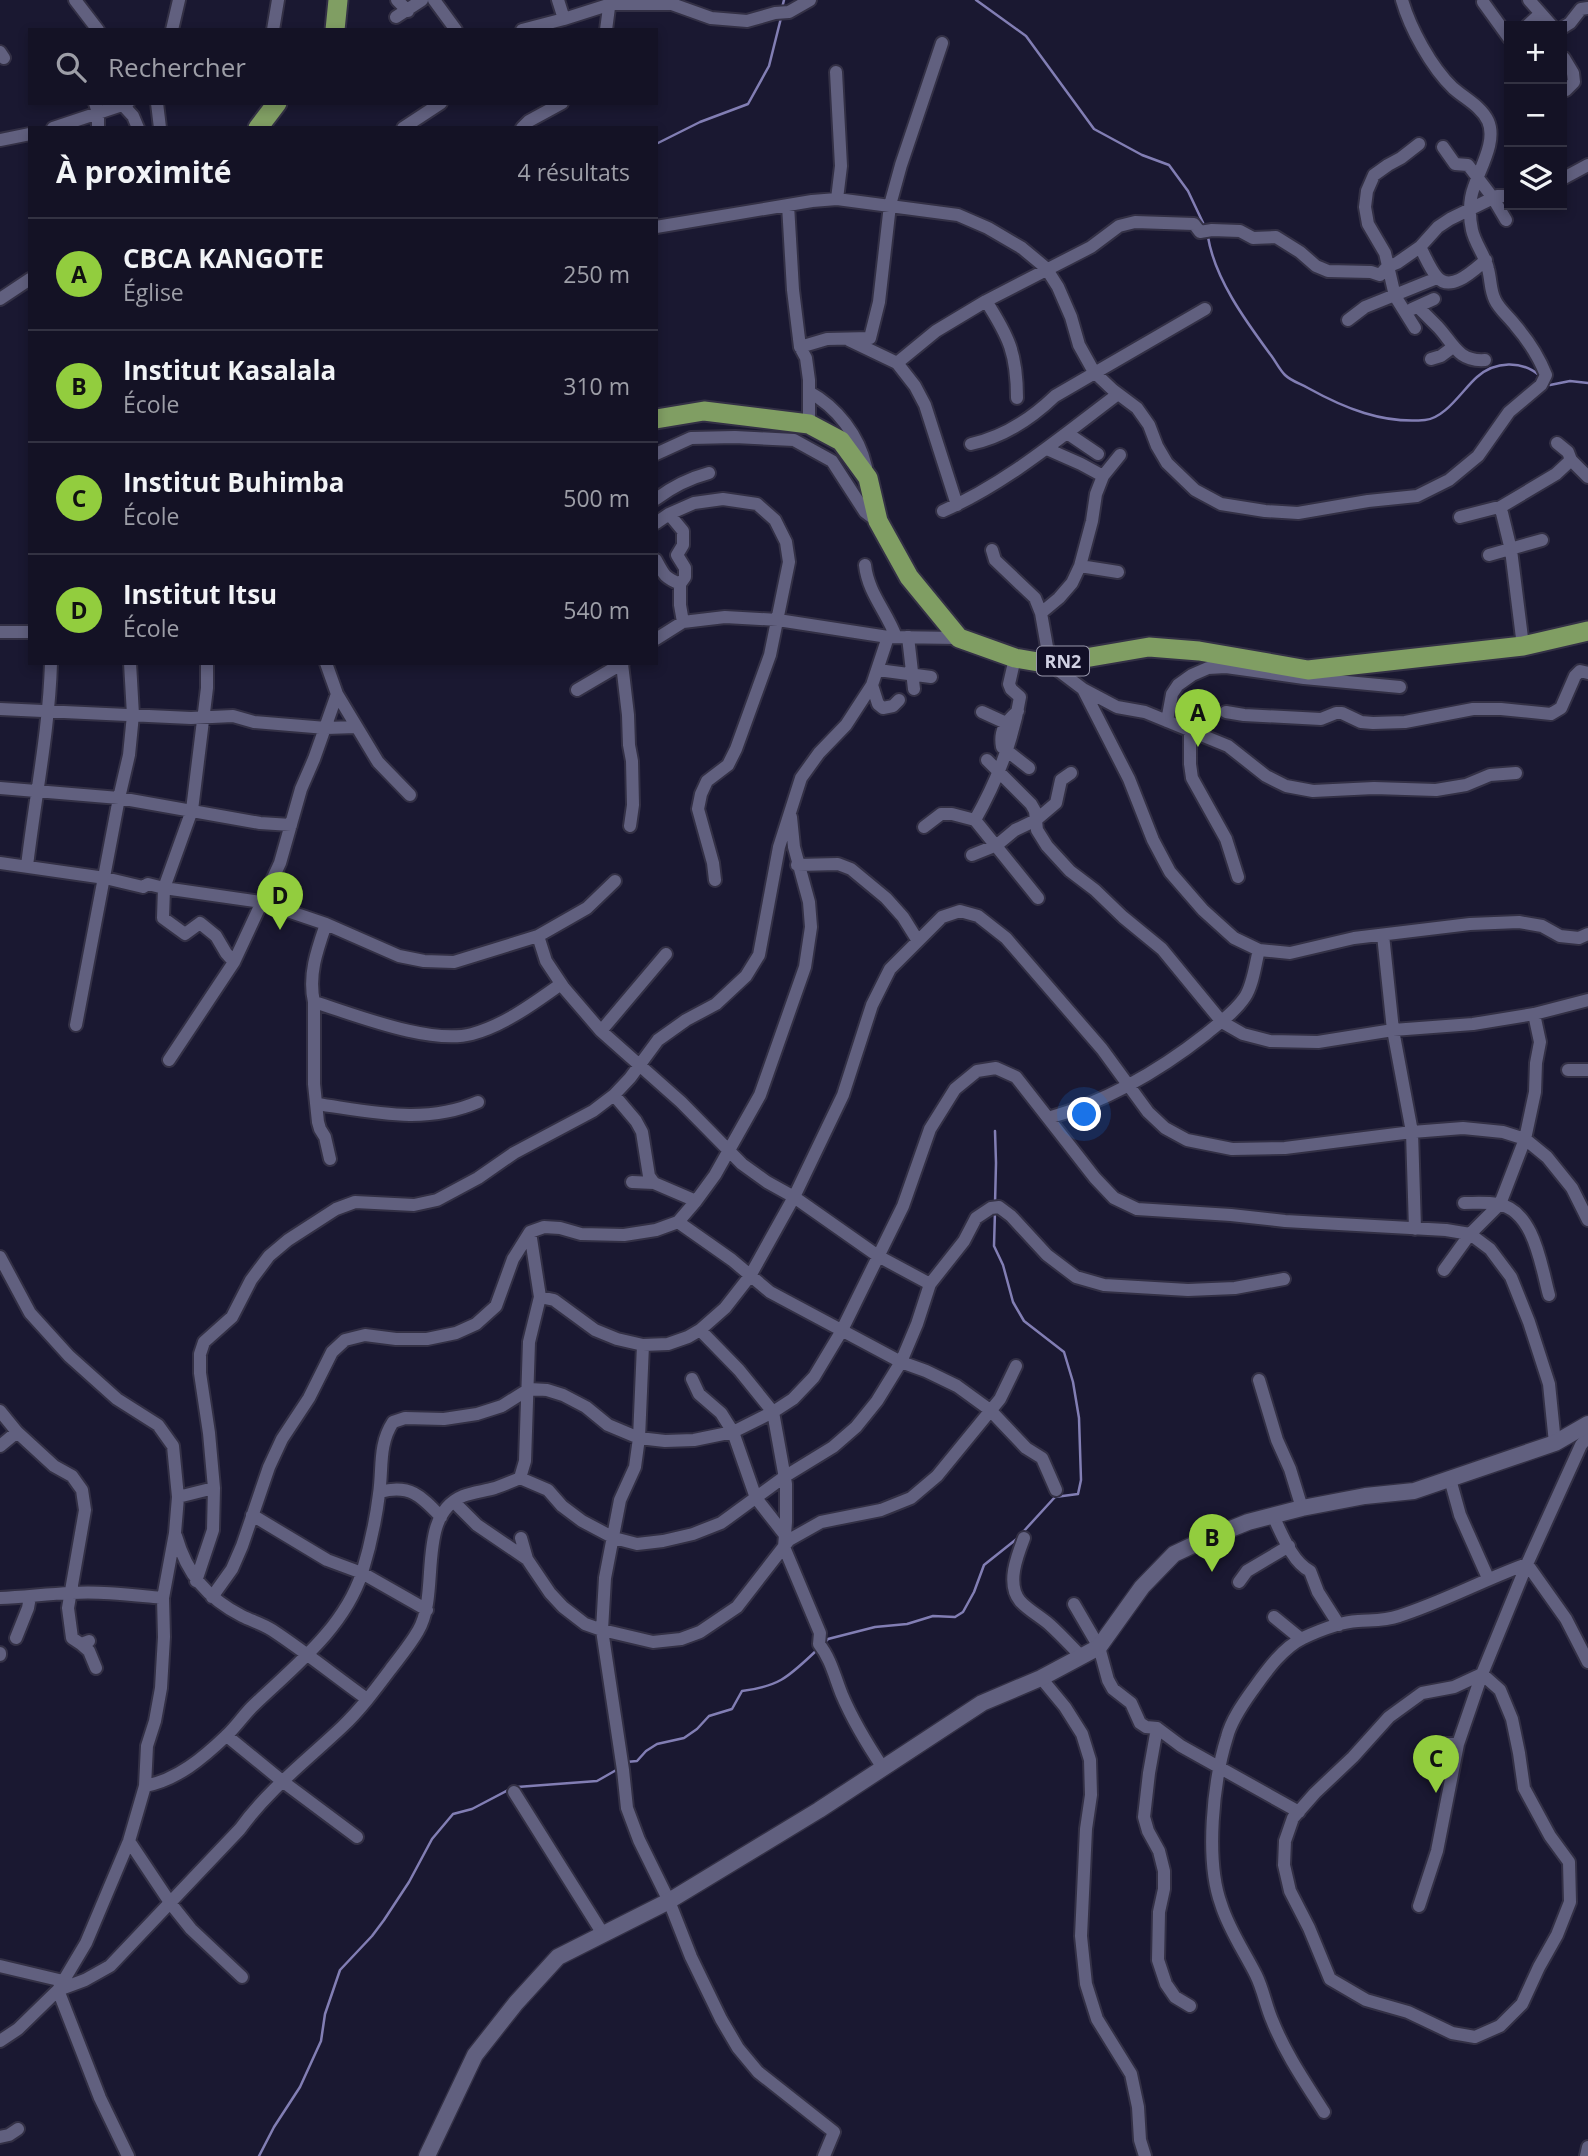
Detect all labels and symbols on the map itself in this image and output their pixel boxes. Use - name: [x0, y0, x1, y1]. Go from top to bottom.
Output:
- road number: RN2: [1037, 646, 1089, 676]
- pin: A: [1175, 689, 1221, 747]
- pin: D: [257, 872, 303, 930]
- your location: [1067, 1097, 1101, 1131]
- pin: B: [1189, 1514, 1235, 1572]
- pin: C: [1413, 1735, 1459, 1793]

